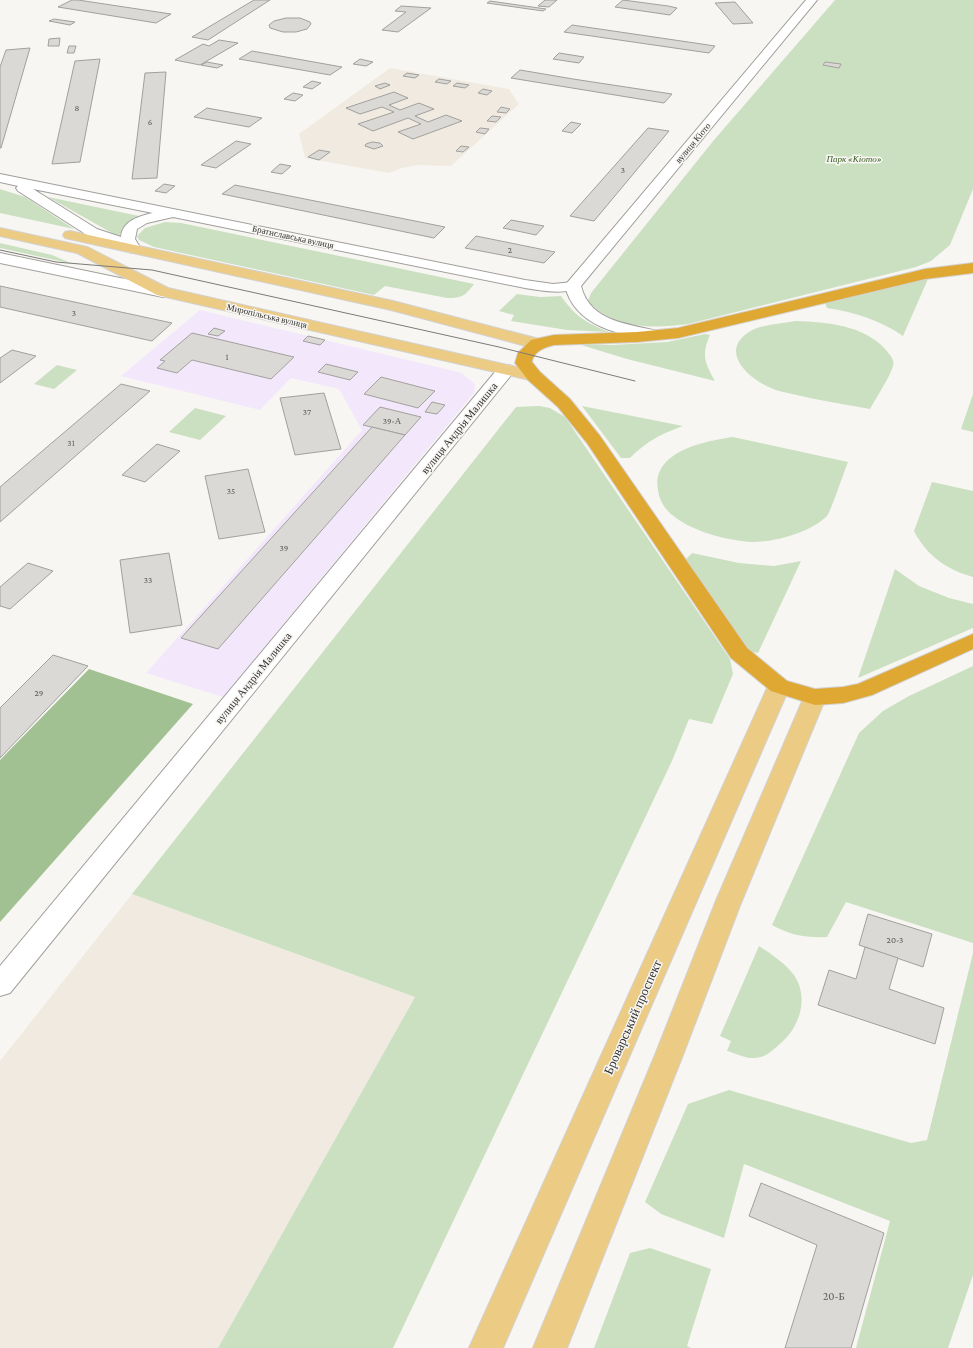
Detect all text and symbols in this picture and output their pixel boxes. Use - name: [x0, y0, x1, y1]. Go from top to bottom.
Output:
- house number: 8: [75, 103, 80, 113]
- house number: 6: [148, 117, 153, 127]
- street label: вулиця Кіото: [673, 121, 713, 165]
- park label: Парк «Кіото»: [825, 154, 882, 164]
- house number: 3: [621, 165, 625, 175]
- street label: Братиславська вулиця: [251, 223, 335, 251]
- house number: 2: [508, 245, 512, 255]
- street label: Миропільська вулиця: [226, 302, 308, 330]
- house number: 3: [72, 308, 76, 318]
- house number: 1: [226, 352, 229, 362]
- street label: вулиця Андрія Малишка: [418, 380, 500, 476]
- house number: 37: [303, 407, 311, 417]
- house number: 39-А: [383, 416, 402, 426]
- house number: 31: [67, 438, 75, 448]
- house number: 35: [227, 486, 235, 496]
- house number: 39: [280, 543, 289, 553]
- house number: 33: [144, 575, 152, 585]
- street label: вулиця Андрія Малишка: [212, 630, 294, 726]
- house number: 29: [35, 688, 44, 698]
- house number: 20-3: [887, 935, 903, 945]
- street label: Броварський проспект: [600, 957, 665, 1077]
- house number: 20-Б: [823, 1290, 845, 1302]

